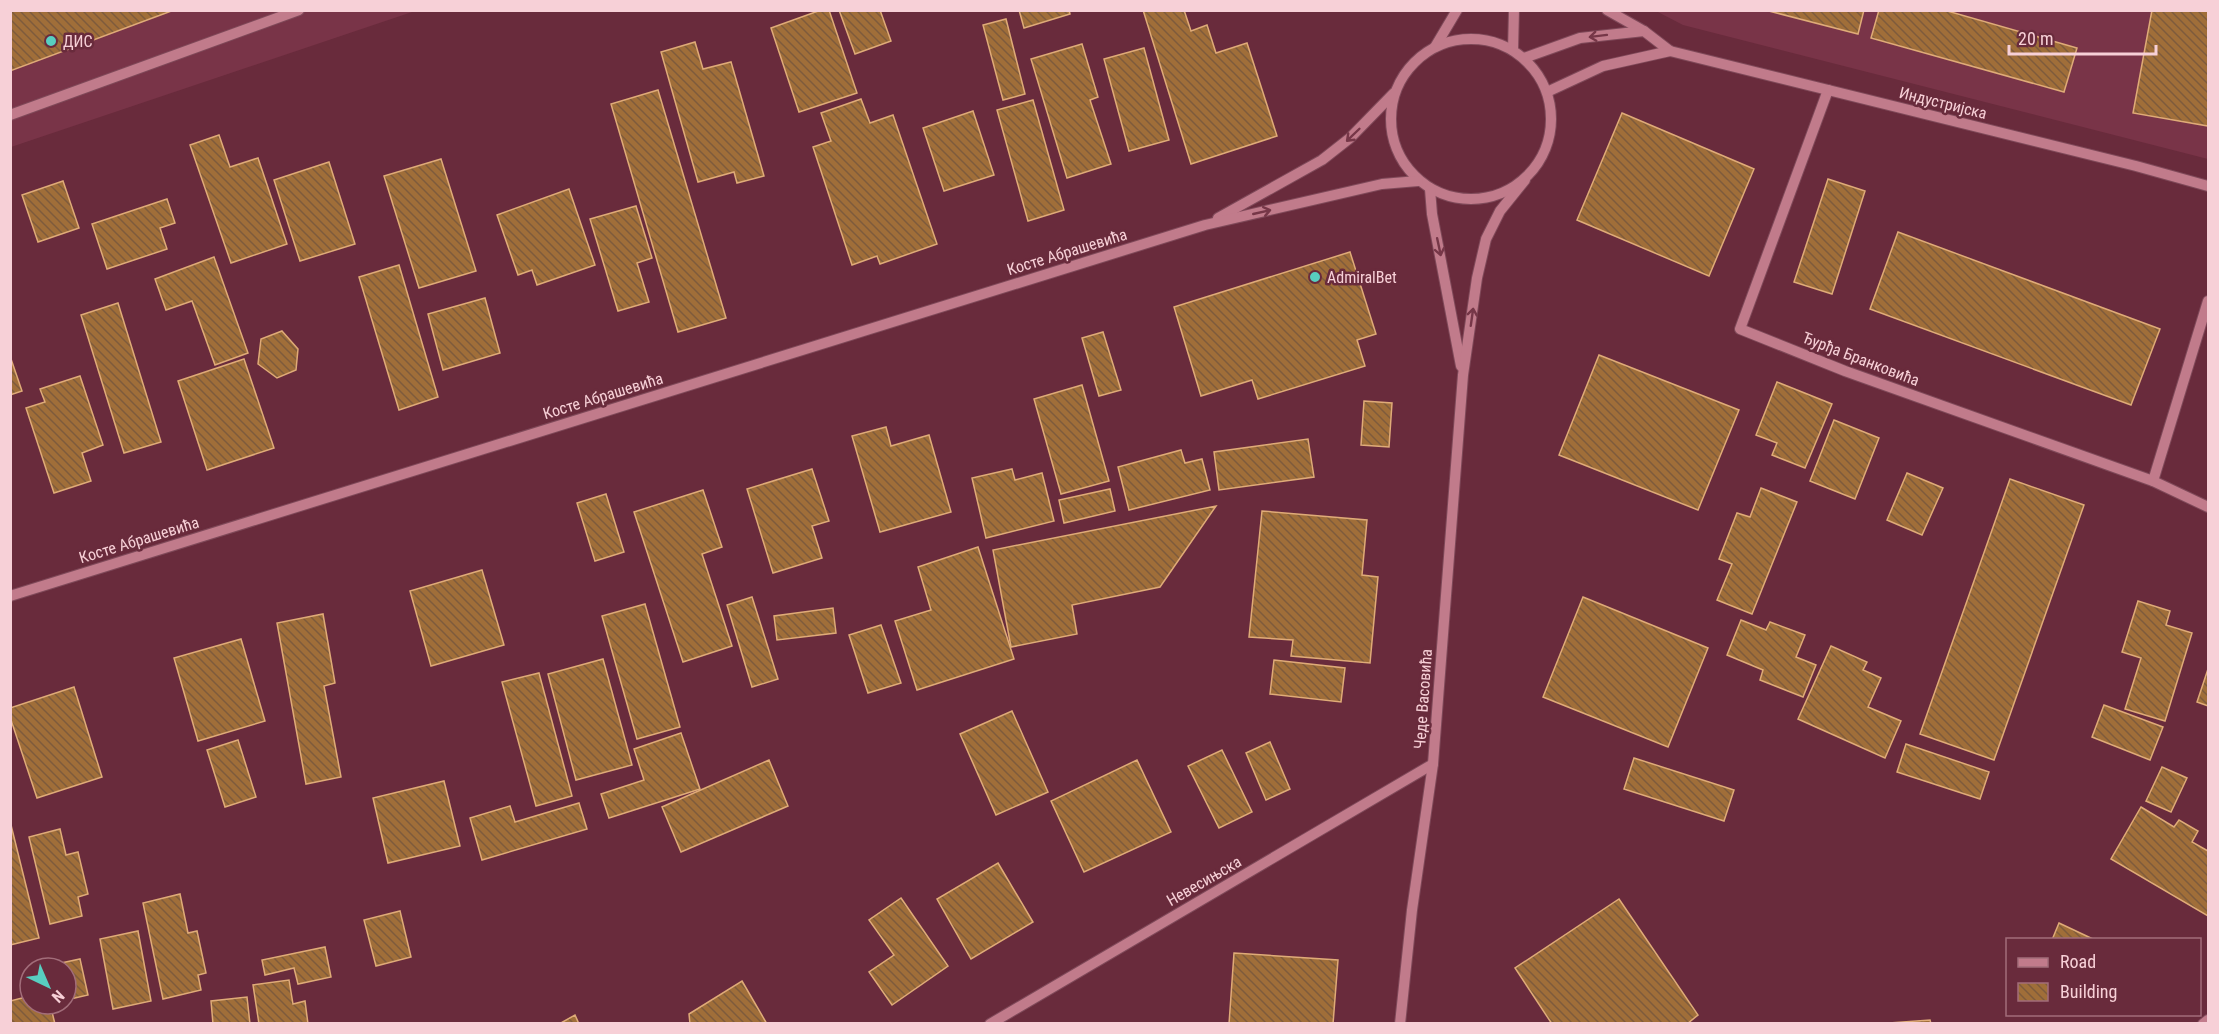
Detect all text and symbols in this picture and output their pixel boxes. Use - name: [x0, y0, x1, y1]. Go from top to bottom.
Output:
- scale bar: [2009, 18, 2156, 56]
- text: 20 m: [2018, 28, 2053, 49]
- one-way arrow: [1589, 31, 1608, 42]
- place label: ДИС: [63, 32, 93, 51]
- marker: ДИС: [44, 34, 58, 48]
- street label: Индустријска: [1897, 83, 1989, 123]
- one-way arrow: [1346, 127, 1361, 141]
- one-way arrow: [1252, 206, 1271, 218]
- street label: Косте Абрашевића: [1005, 225, 1129, 279]
- one-way arrow: [1434, 237, 1445, 256]
- place label: AdmiralBet: [1327, 268, 1397, 287]
- marker: AdmiralBet: [1308, 270, 1322, 284]
- one-way arrow: [1466, 307, 1477, 327]
- street label: Ђурђа Бранковића: [1800, 328, 1922, 390]
- street label: Косте Абрашевића: [541, 369, 665, 423]
- street label: Косте Абрашевића: [77, 513, 201, 567]
- street label: Чеде Васовића: [1410, 648, 1436, 750]
- street label: Невесињска: [1163, 852, 1245, 910]
- legend: [2006, 938, 2201, 1016]
- text: Road: [2060, 951, 2096, 972]
- north arrow: [18, 956, 78, 1016]
- text: Building: [2060, 981, 2117, 1002]
- text: N: [48, 986, 68, 1007]

